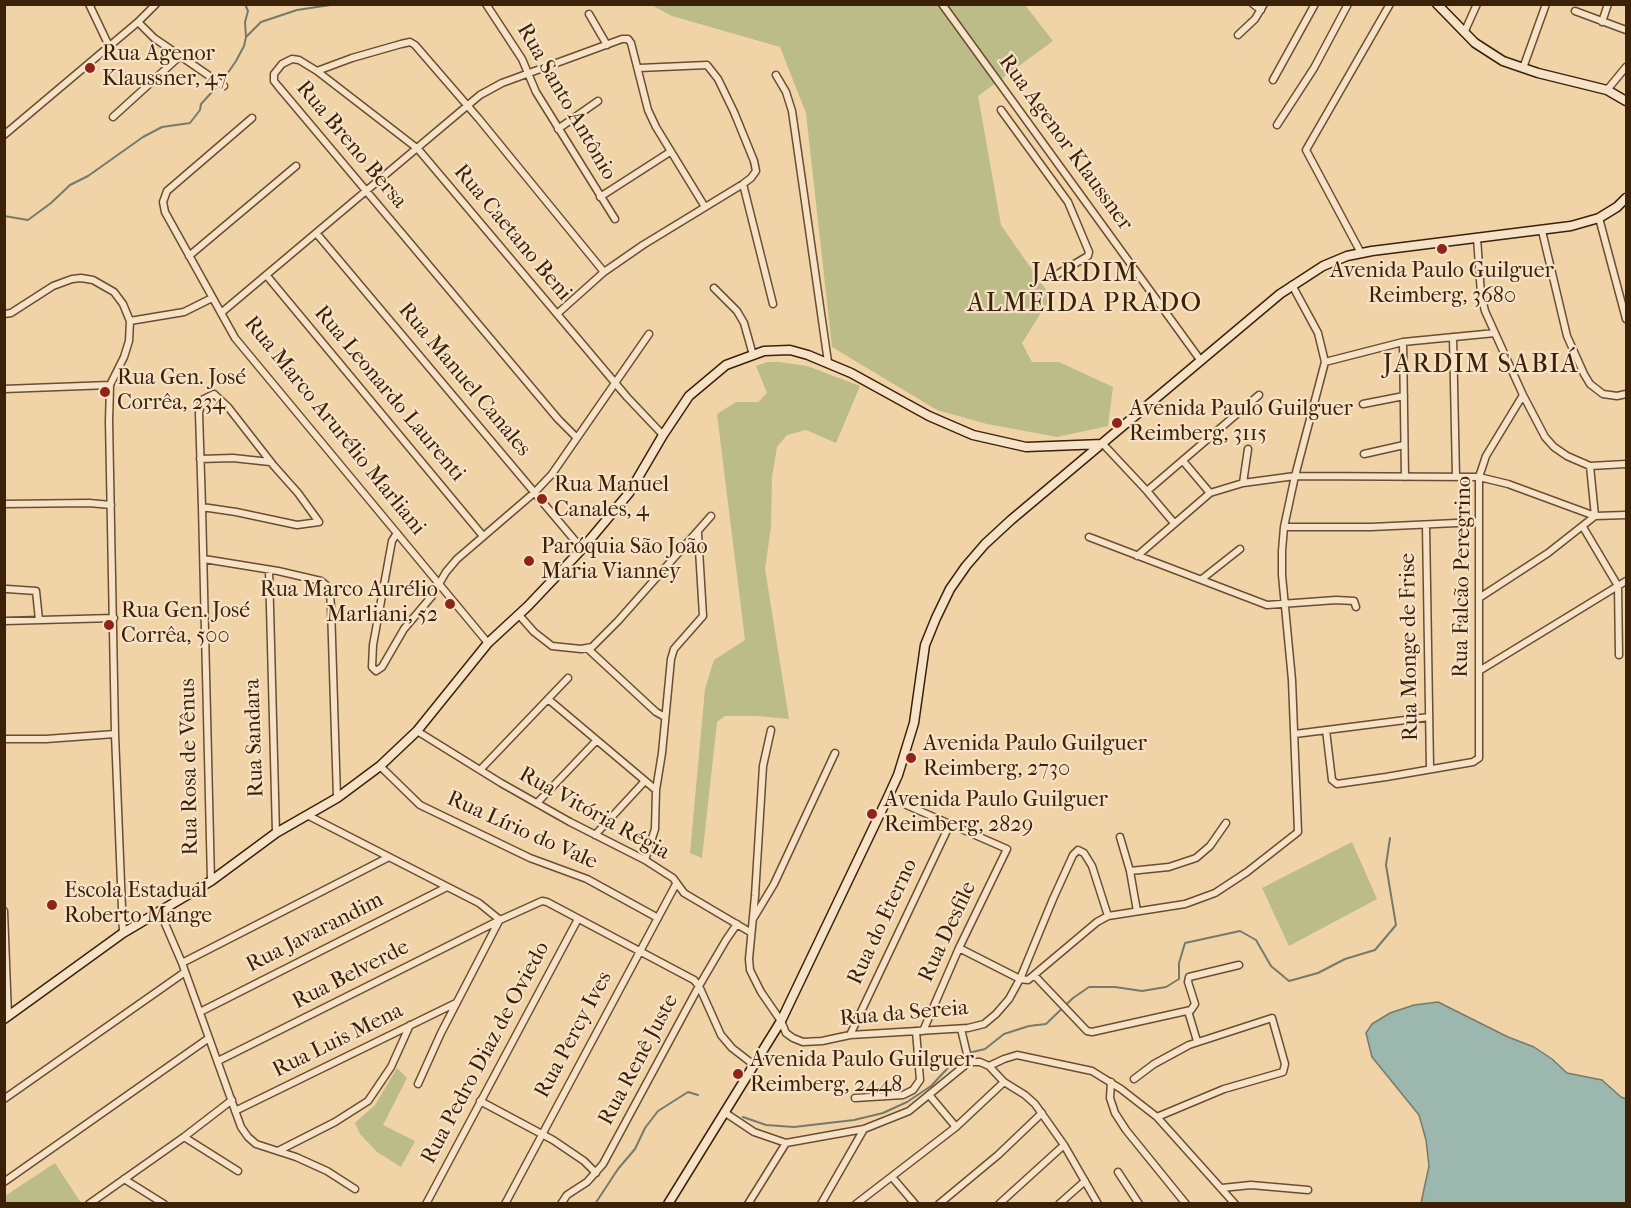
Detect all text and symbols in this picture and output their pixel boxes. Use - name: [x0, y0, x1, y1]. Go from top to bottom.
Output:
- street label: Rua Santo Antônio: [510, 19, 622, 185]
- place label: Rua Agenor Klaussner, 47: [102, 42, 227, 94]
- street label: Rua Agenor Klaussner: [992, 50, 1138, 236]
- marker: Rua Agenor Klaussner, 47: [83, 61, 97, 75]
- street label: Rua Breno Bersa: [290, 76, 412, 214]
- street label: Rua Caetano Beni: [447, 159, 577, 307]
- marker: Avenida Paulo Guilguer Reimberg, 3680: [1435, 242, 1449, 256]
- district label: JARDIM ALMEIDA PRADO: [967, 259, 1203, 320]
- place label: Avenida Paulo Guilguer Reimberg, 3680: [1330, 259, 1554, 310]
- street label: Rua Manuel Canales: [392, 298, 536, 462]
- street label: Rua Leonardo Laurenti: [308, 301, 470, 487]
- street label: Rua Marco Arurélio Marliani: [237, 311, 431, 541]
- district label: JARDIM SABIÁ: [1383, 350, 1579, 382]
- place label: Rua Gen. José Corrêa, 234: [117, 366, 246, 418]
- marker: Rua Gen. José Corrêa, 234: [98, 385, 112, 399]
- place label: Avenida Paulo Guilguer Reimberg, 3115: [1129, 397, 1353, 448]
- marker: Avenida Paulo Guilguer Reimberg, 3115: [1110, 416, 1124, 430]
- place label: Rua Manuel Canales, 4: [554, 473, 669, 524]
- street label: Rua Falcão Peregrino: [1448, 476, 1478, 678]
- marker: Rua Manuel Canales, 4: [535, 492, 549, 506]
- place label: Paróquia São João Maria Vianney: [541, 535, 708, 586]
- street label: Rua Monge de Frise: [1395, 553, 1425, 741]
- marker: Paróquia São João Maria Vianney: [522, 554, 536, 568]
- place label: Rua Marco Aurélio Marliani, 52: [260, 578, 438, 630]
- marker: Rua Marco Aurélio Marliani, 52: [443, 597, 457, 611]
- place label: Rua Gen. José Corrêa, 500: [121, 599, 250, 650]
- marker: Rua Gen. José Corrêa, 500: [102, 618, 116, 632]
- street label: Rua Rosa de Vênus: [175, 678, 205, 856]
- street label: Rua Sandara: [240, 678, 270, 798]
- place label: Avenida Paulo Guilguer Reimberg, 2730: [923, 732, 1147, 784]
- marker: Avenida Paulo Guilguer Reimberg, 2730: [904, 751, 918, 765]
- street label: Rua Vitória Régia: [514, 762, 674, 866]
- street label: Rua Lírio do Vale: [443, 786, 601, 876]
- place label: Avenida Paulo Guilguer Reimberg, 2829: [884, 788, 1108, 840]
- marker: Avenida Paulo Guilguer Reimberg, 2829: [865, 807, 879, 821]
- street label: Rua do Eterno: [842, 855, 924, 989]
- street label: Rua Desfile: [913, 878, 983, 986]
- place label: Escola Estadual Roberto Mange: [64, 879, 212, 930]
- street label: Rua Javarandim: [242, 887, 388, 979]
- marker: Escola Estadual Roberto Mange: [45, 898, 59, 912]
- street label: Rua Belverde: [288, 934, 414, 1016]
- street label: Rua Pedro Diaz de Oviedo: [416, 937, 556, 1169]
- street label: Rua Percy Ives: [530, 967, 618, 1103]
- street label: Rua Renê Juste: [593, 990, 685, 1130]
- street label: Rua da Sereia: [839, 995, 969, 1033]
- street label: Rua Luis Mena: [269, 998, 407, 1084]
- place label: Avenida Paulo Guilguer Reimberg, 2448: [750, 1048, 974, 1100]
- marker: Avenida Paulo Guilguer Reimberg, 2448: [731, 1067, 745, 1081]

